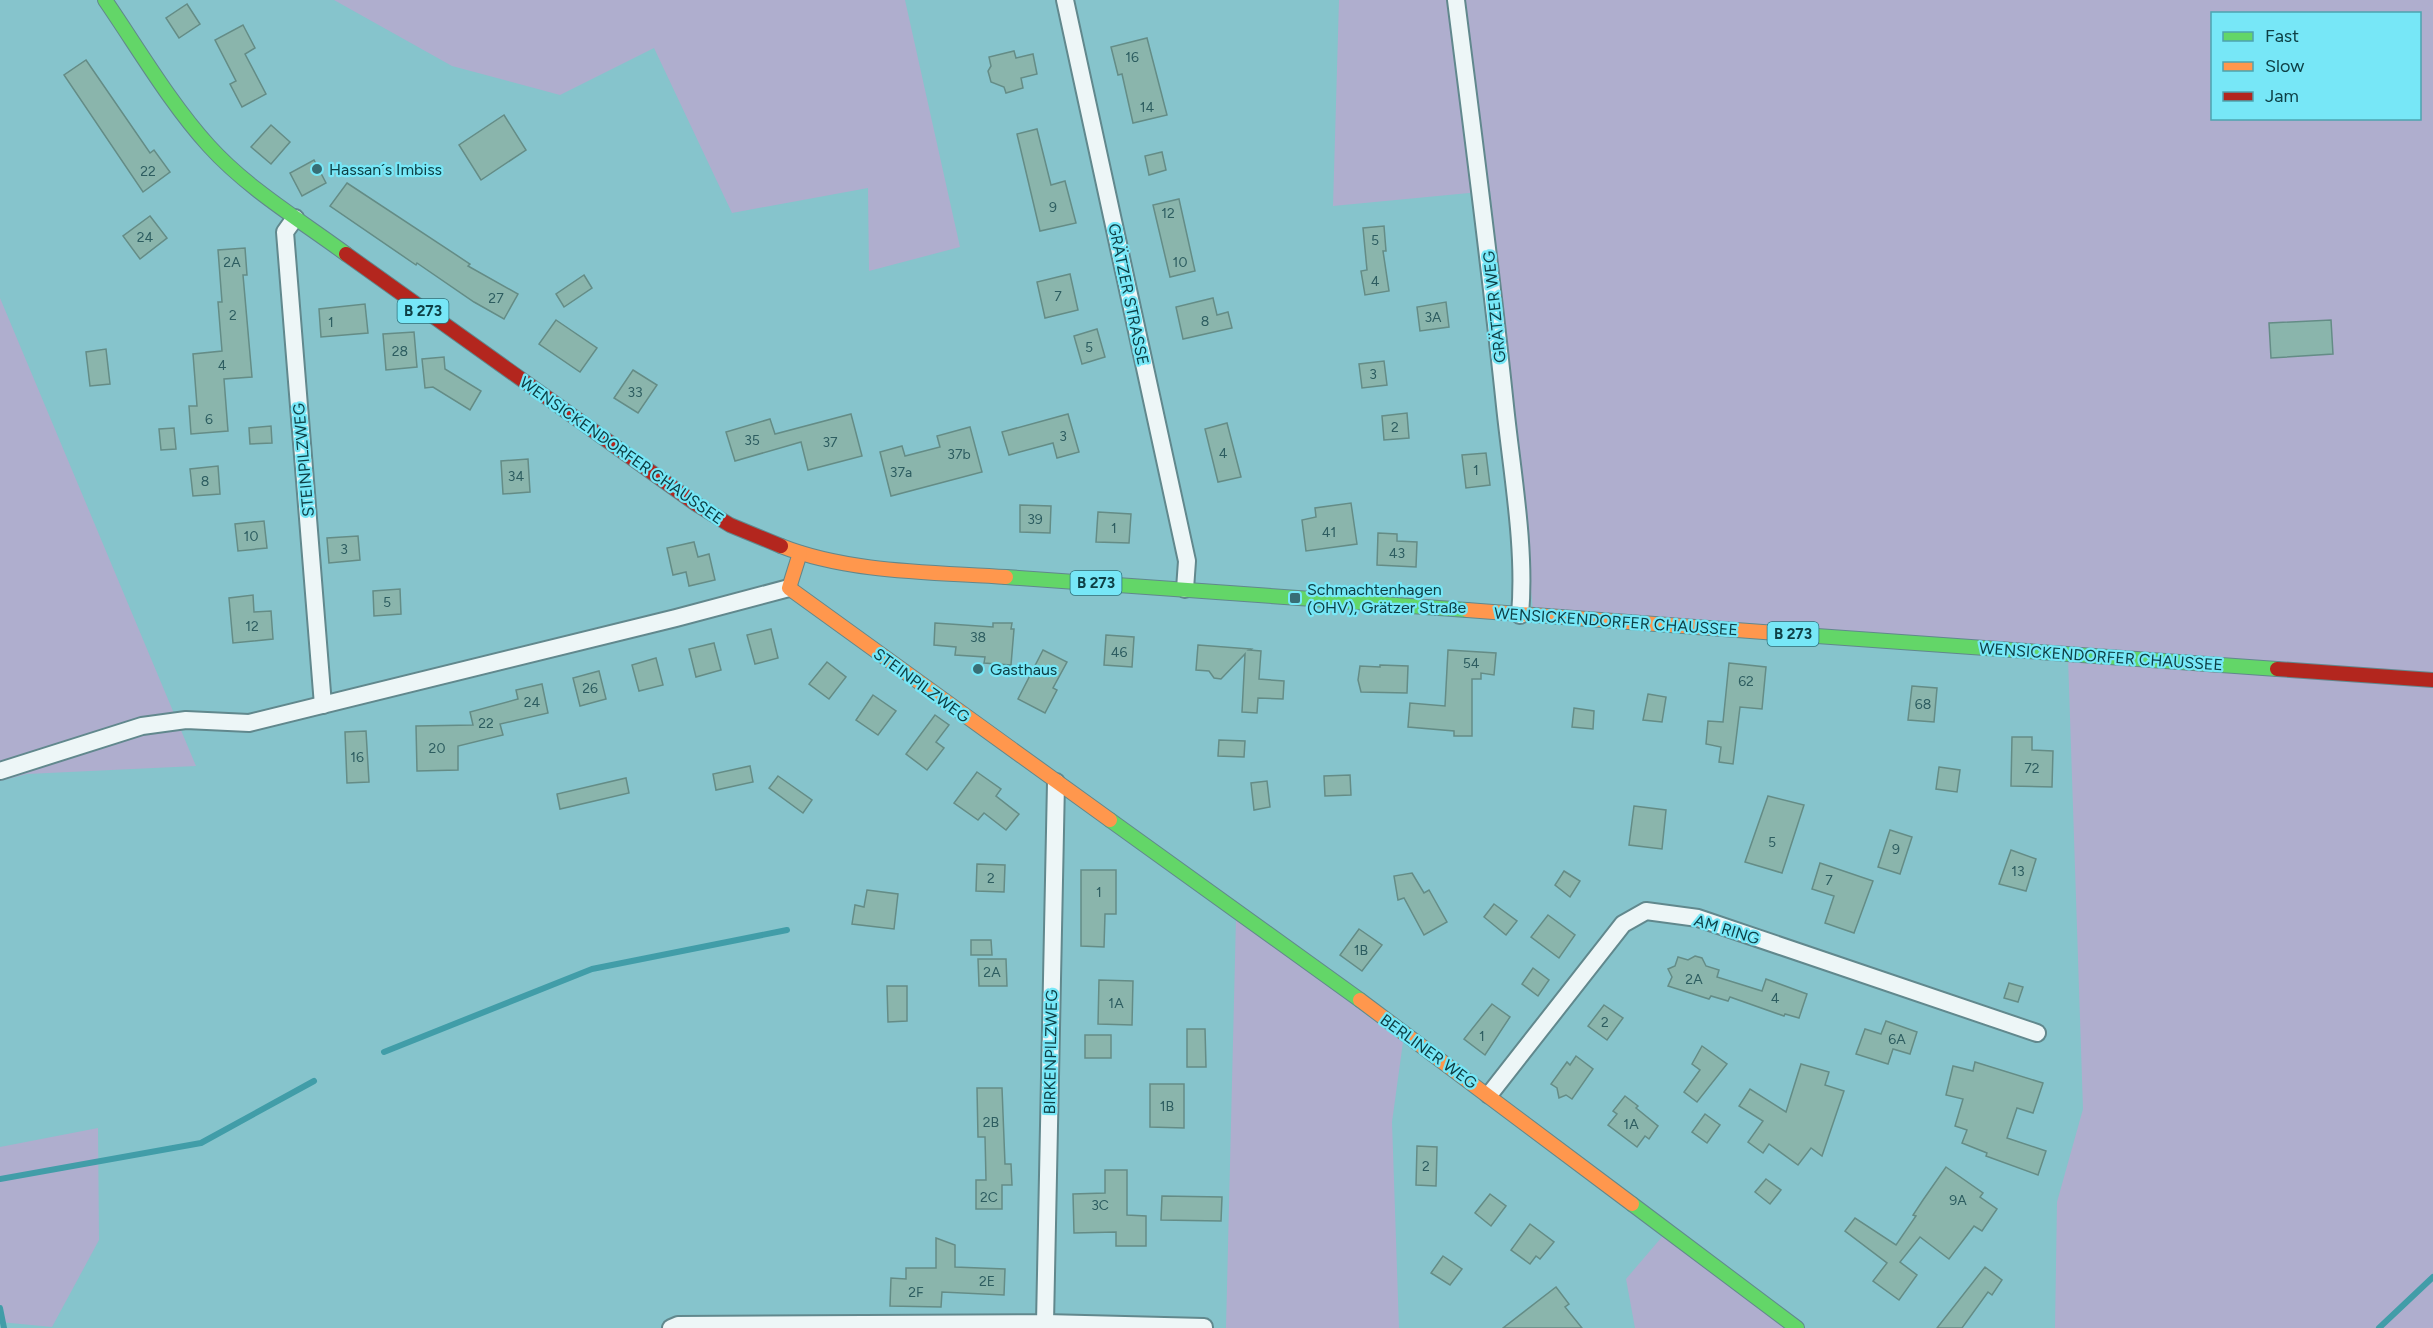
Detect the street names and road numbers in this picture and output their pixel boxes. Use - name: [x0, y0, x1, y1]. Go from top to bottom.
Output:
- street label: GRÄTZER STRASSE: [1104, 222, 1153, 367]
- street label: GRÄTZER WEG: [1479, 250, 1510, 364]
- road number: B 273: [398, 299, 448, 323]
- street label: WENSICKENDORFER CHAUSSEE: [516, 373, 727, 528]
- street label: STEINPILZWEG: [289, 402, 318, 518]
- road number: B 273: [1070, 571, 1122, 595]
- street label: WENSICKENDORFER CHAUSSEE: [1493, 603, 1739, 639]
- road number: B 273: [1768, 622, 1818, 646]
- street label: WENSICKENDORFER CHAUSSEE: [1978, 638, 2224, 674]
- street label: STEINPILZWEG: [870, 644, 973, 727]
- street label: AM RING: [1692, 911, 1762, 948]
- street label: BIRKENPILZWEG: [1040, 989, 1061, 1115]
- street label: BERLINER WEG: [1377, 1010, 1481, 1093]

